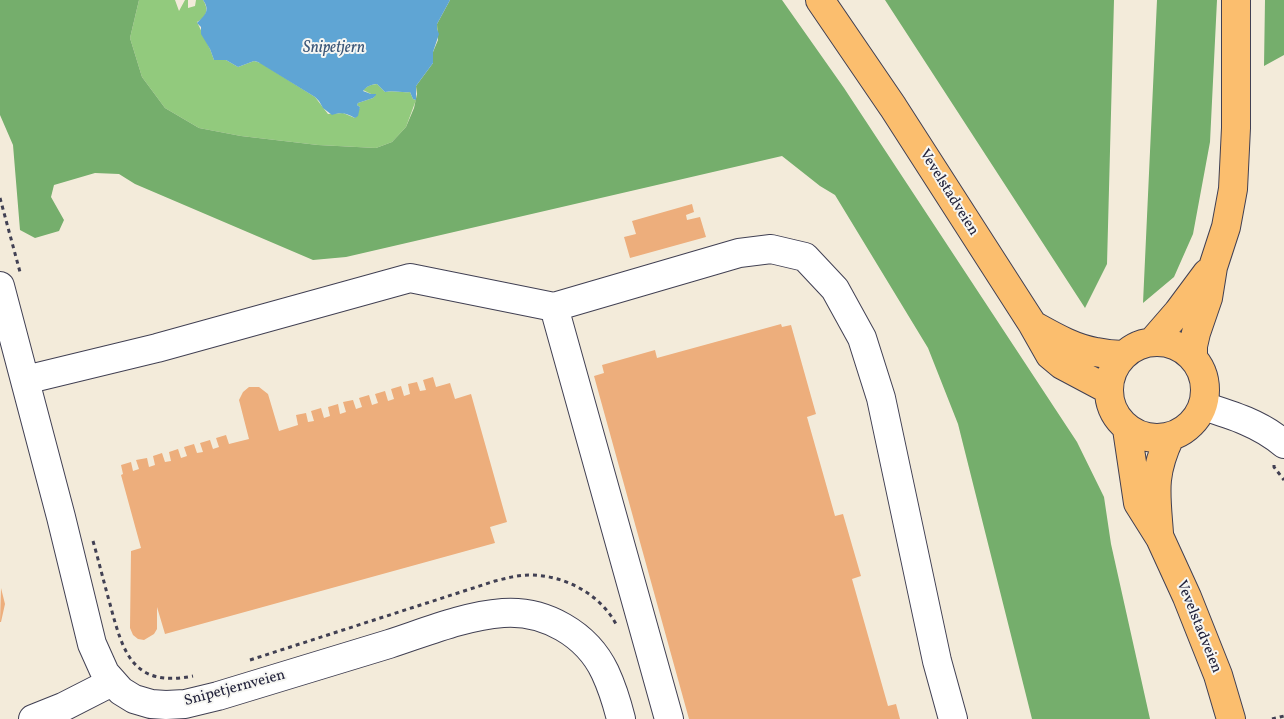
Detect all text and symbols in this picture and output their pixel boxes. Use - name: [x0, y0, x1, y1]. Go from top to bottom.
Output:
- water label: Snipetjern: [303, 39, 365, 59]
- street label: Vevelstadveien: [914, 147, 982, 239]
- street label: Vevelstadveien: [1171, 578, 1225, 676]
- street label: Snipetjernveien: [182, 667, 288, 711]

